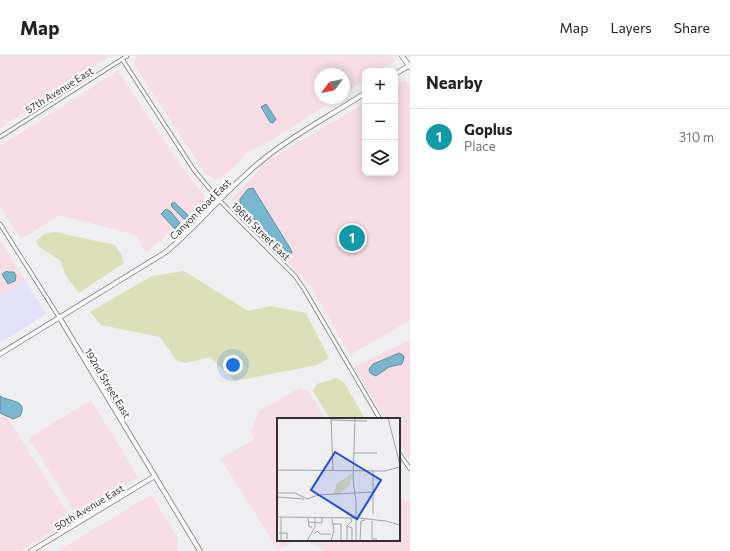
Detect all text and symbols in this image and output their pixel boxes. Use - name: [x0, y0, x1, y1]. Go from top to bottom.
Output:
- text: Map: [20, 16, 59, 39]
- text: Map: [560, 19, 588, 36]
- text: Layers: [610, 19, 652, 36]
- text: Share: [674, 19, 710, 36]
- street label: 57th Avenue East: [23, 64, 95, 116]
- north arrow: [314, 68, 350, 104]
- map controls: [362, 68, 398, 176]
- button: +: [362, 68, 398, 104]
- text: Nearby: [426, 72, 483, 93]
- button: −: [362, 104, 398, 140]
- text: Goplus: [464, 120, 512, 138]
- text: 1: [436, 129, 442, 145]
- text: 310 m: [679, 129, 714, 145]
- text: Place: [464, 138, 496, 154]
- button: layers: [362, 140, 398, 176]
- street label: Canyon Road East: [167, 176, 233, 242]
- street label: 196th Street East: [229, 199, 293, 263]
- pin: 1: [339, 223, 365, 253]
- street label: 192nd Street East: [82, 346, 134, 420]
- your location: [223, 355, 243, 375]
- inset map: [277, 418, 400, 541]
- street label: 50th Avenue East: [52, 481, 126, 533]

